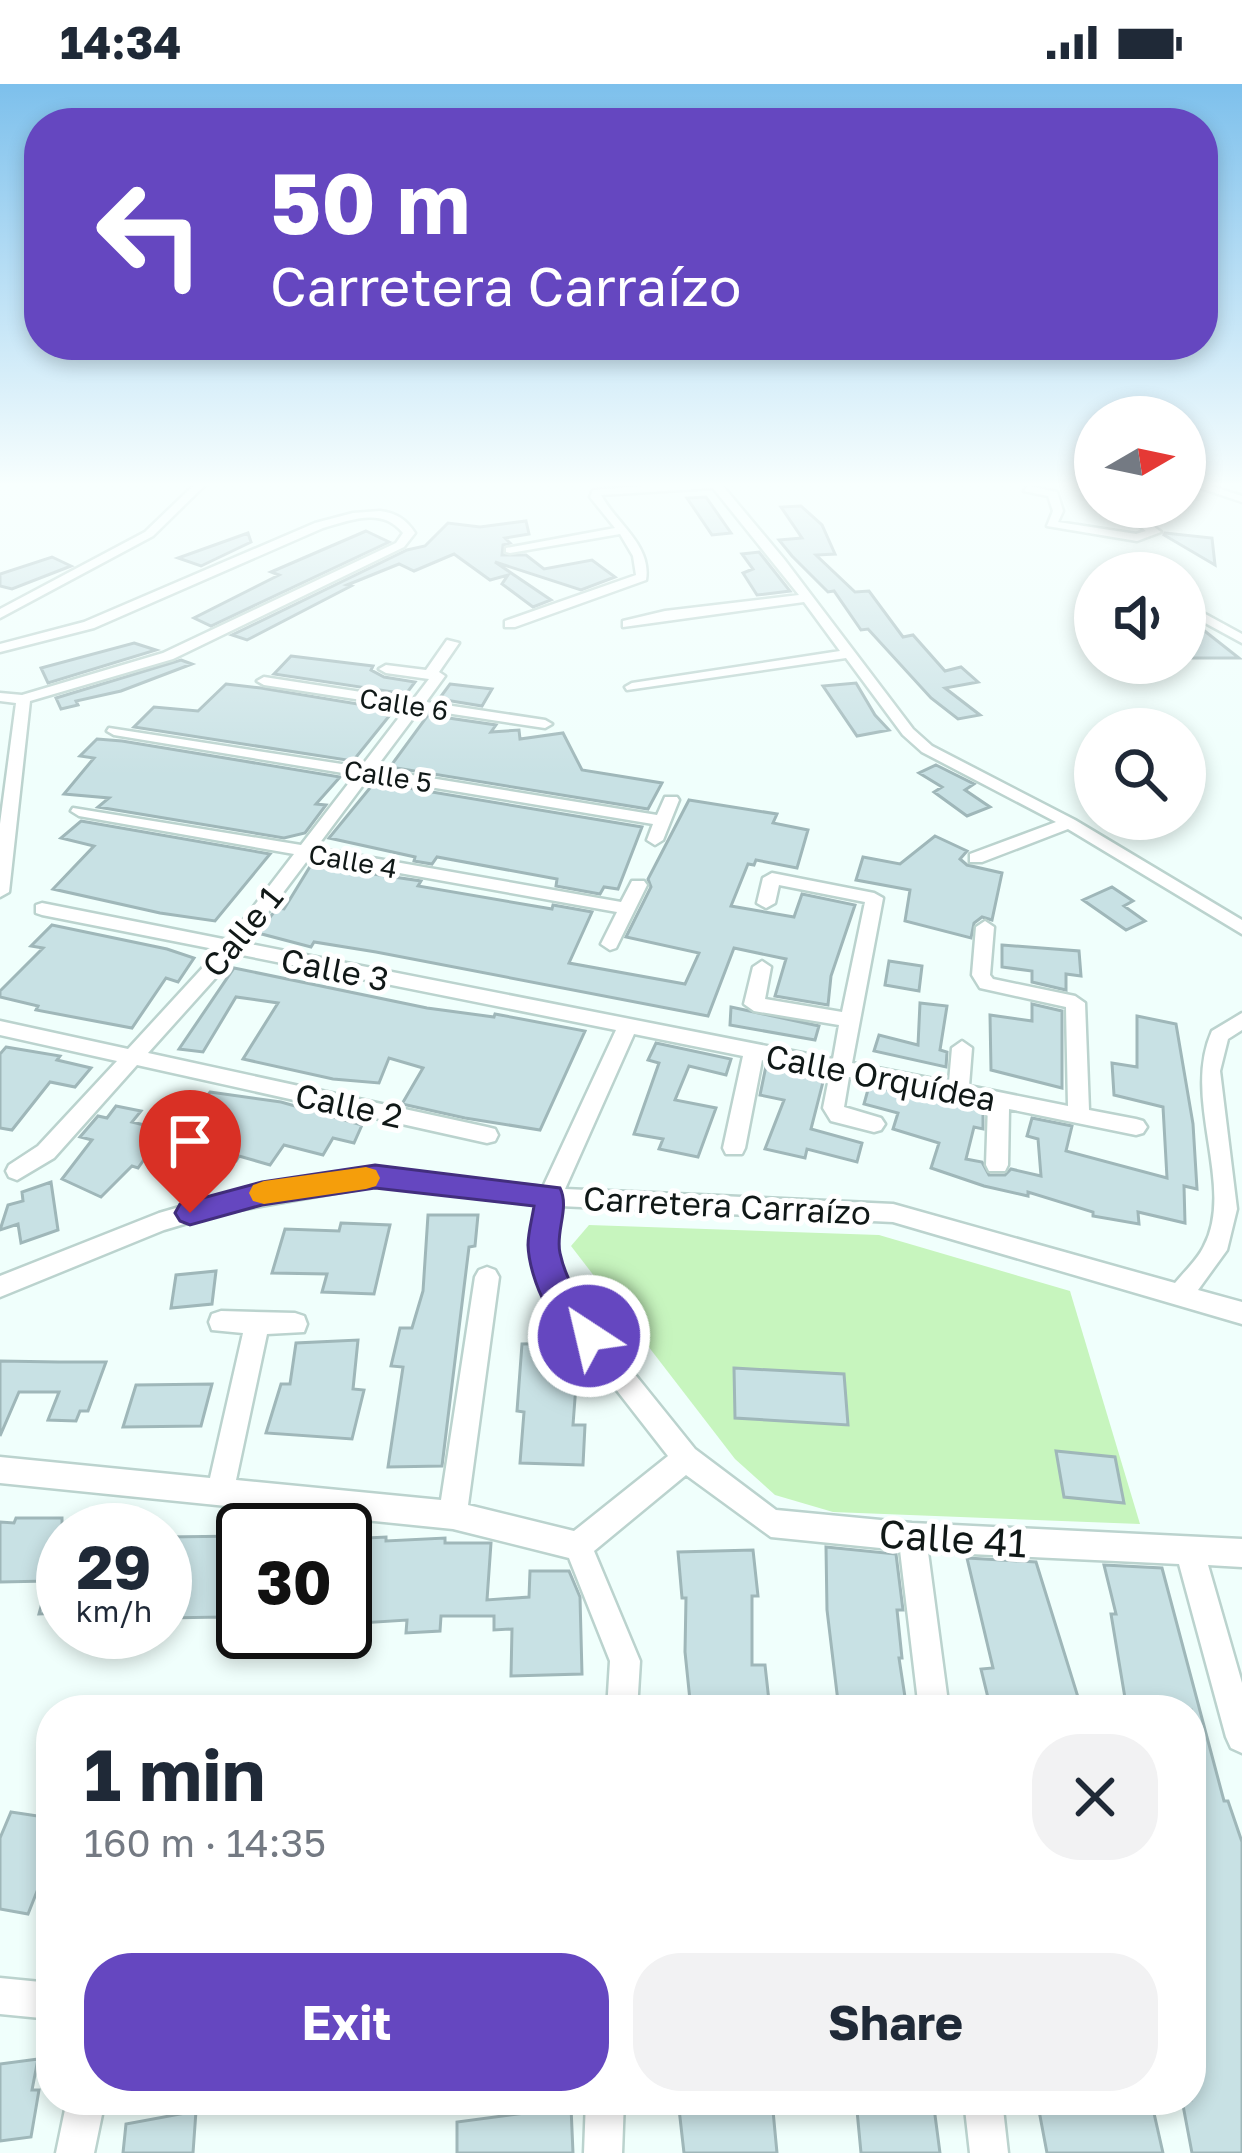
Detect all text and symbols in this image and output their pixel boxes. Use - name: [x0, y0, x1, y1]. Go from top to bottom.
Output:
- text: 14:34: [60, 15, 181, 69]
- text: 50 m: [270, 152, 470, 252]
- icon: left: [72, 156, 228, 312]
- text: Carretera Carraízo: [270, 253, 741, 318]
- north arrow: [1074, 396, 1206, 528]
- map controls: [1074, 396, 1206, 840]
- button: sound: [1074, 552, 1206, 684]
- street label: Calle 6: [357, 681, 451, 727]
- button: search: [1074, 708, 1206, 840]
- street label: Calle 5: [342, 753, 434, 799]
- street label: Calle 4: [306, 837, 400, 885]
- street label: Calle 1: [194, 878, 290, 984]
- street label: Calle 3: [278, 939, 392, 999]
- street label: Calle Orquídea: [763, 1036, 999, 1118]
- street label: Calle 2: [292, 1075, 406, 1135]
- pin: [139, 1090, 241, 1213]
- icon: arrive: [157, 1108, 223, 1174]
- street label: Carretera Carraízo: [582, 1178, 872, 1232]
- position arrow: [526, 1273, 652, 1399]
- speed limit sign: 30: [216, 1503, 372, 1659]
- street label: Calle 41: [877, 1509, 1029, 1567]
- text: 29: [77, 1530, 151, 1602]
- text: km/h: [76, 1593, 152, 1629]
- text: 1 min: [84, 1730, 265, 1817]
- button: close: [1032, 1734, 1158, 1860]
- text: 160 m · 14:35: [84, 1819, 326, 1866]
- button: Exit: [84, 1953, 609, 2091]
- button: Share: [633, 1953, 1158, 2091]

